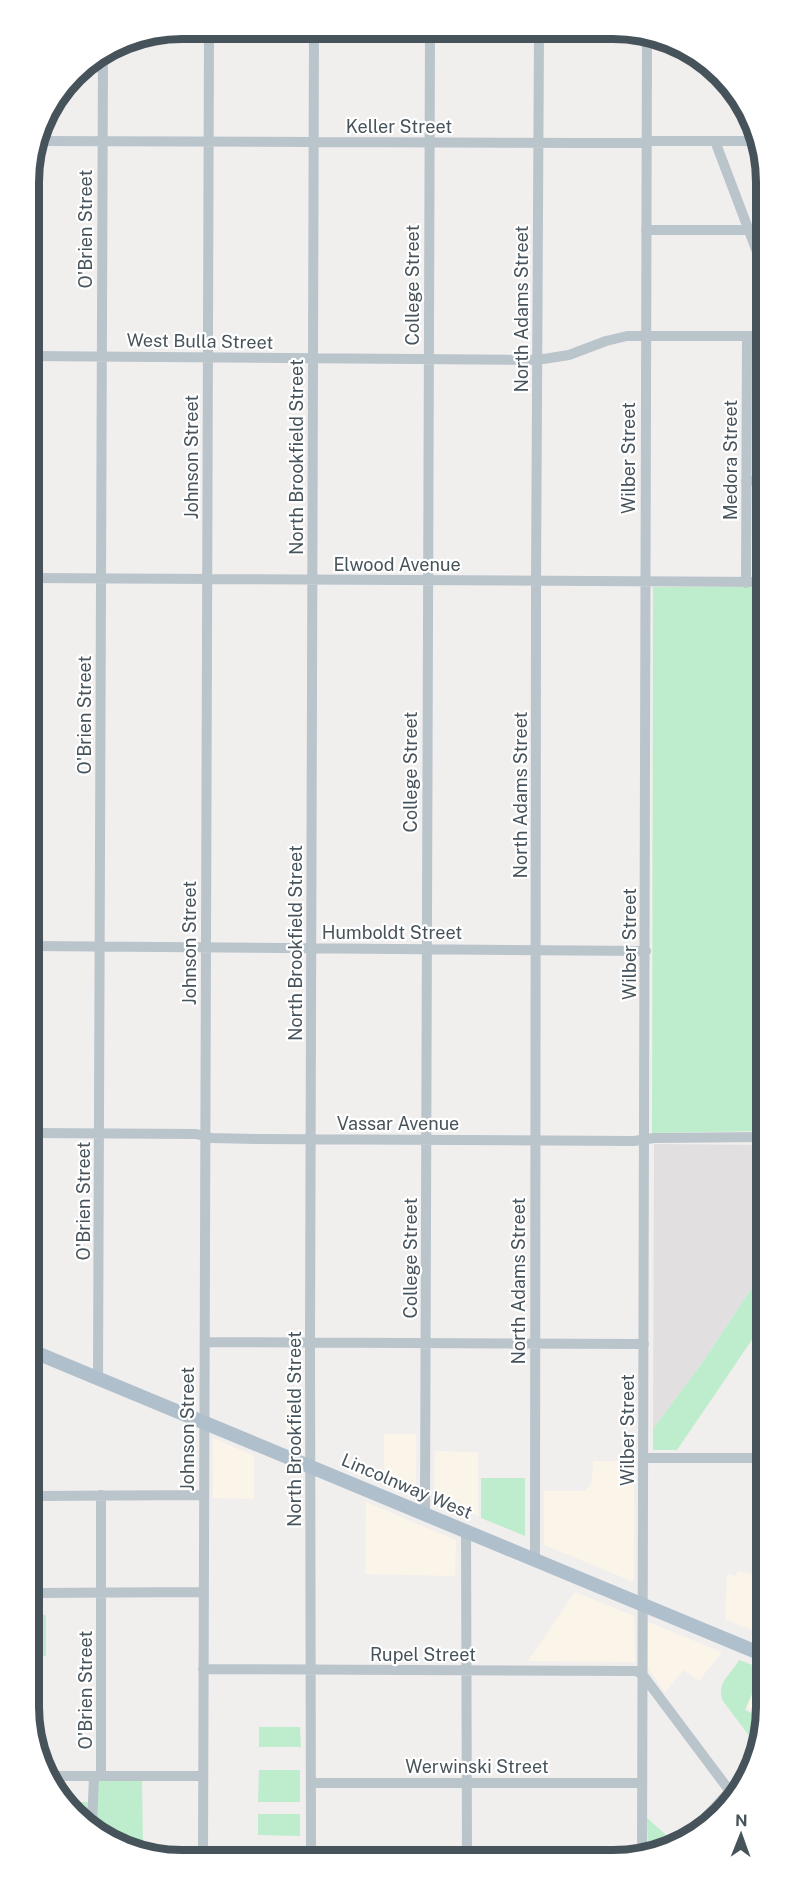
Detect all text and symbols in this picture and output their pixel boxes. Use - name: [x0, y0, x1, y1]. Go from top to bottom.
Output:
- street label: Keller Street: [346, 116, 452, 137]
- street label: O'Brien Street: [75, 170, 96, 288]
- street label: College Street: [402, 225, 423, 345]
- street label: North Adams Street: [511, 226, 532, 392]
- street label: West Bulla Street: [126, 329, 274, 353]
- street label: North Brookfield Street: [286, 359, 307, 555]
- street label: Johnson Street: [181, 395, 202, 519]
- street label: Medora Street: [720, 400, 741, 520]
- street label: Wilber Street: [618, 402, 639, 514]
- street label: Elwood Avenue: [333, 554, 461, 575]
- street label: O'Brien Street: [74, 656, 95, 774]
- street label: College Street: [400, 712, 421, 832]
- street label: North Adams Street: [510, 712, 531, 878]
- street label: North Brookfield Street: [285, 845, 306, 1041]
- street label: Johnson Street: [179, 881, 200, 1005]
- street label: Wilber Street: [619, 888, 640, 1000]
- street label: Humboldt Street: [322, 922, 462, 943]
- street label: Vassar Avenue: [337, 1113, 459, 1134]
- street label: O'Brien Street: [73, 1142, 94, 1260]
- street label: College Street: [400, 1198, 421, 1318]
- street label: North Adams Street: [508, 1198, 529, 1364]
- street label: North Brookfield Street: [284, 1331, 305, 1527]
- street label: Johnson Street: [177, 1367, 198, 1491]
- street label: Wilber Street: [617, 1374, 638, 1486]
- street label: Lincolnway West: [338, 1449, 476, 1523]
- street label: O'Brien Street: [75, 1631, 96, 1749]
- street label: Rupel Street: [370, 1644, 476, 1665]
- street label: Werwinski Street: [405, 1756, 549, 1777]
- north arrow: [711, 1805, 771, 1865]
- text: N: [735, 1811, 748, 1830]

